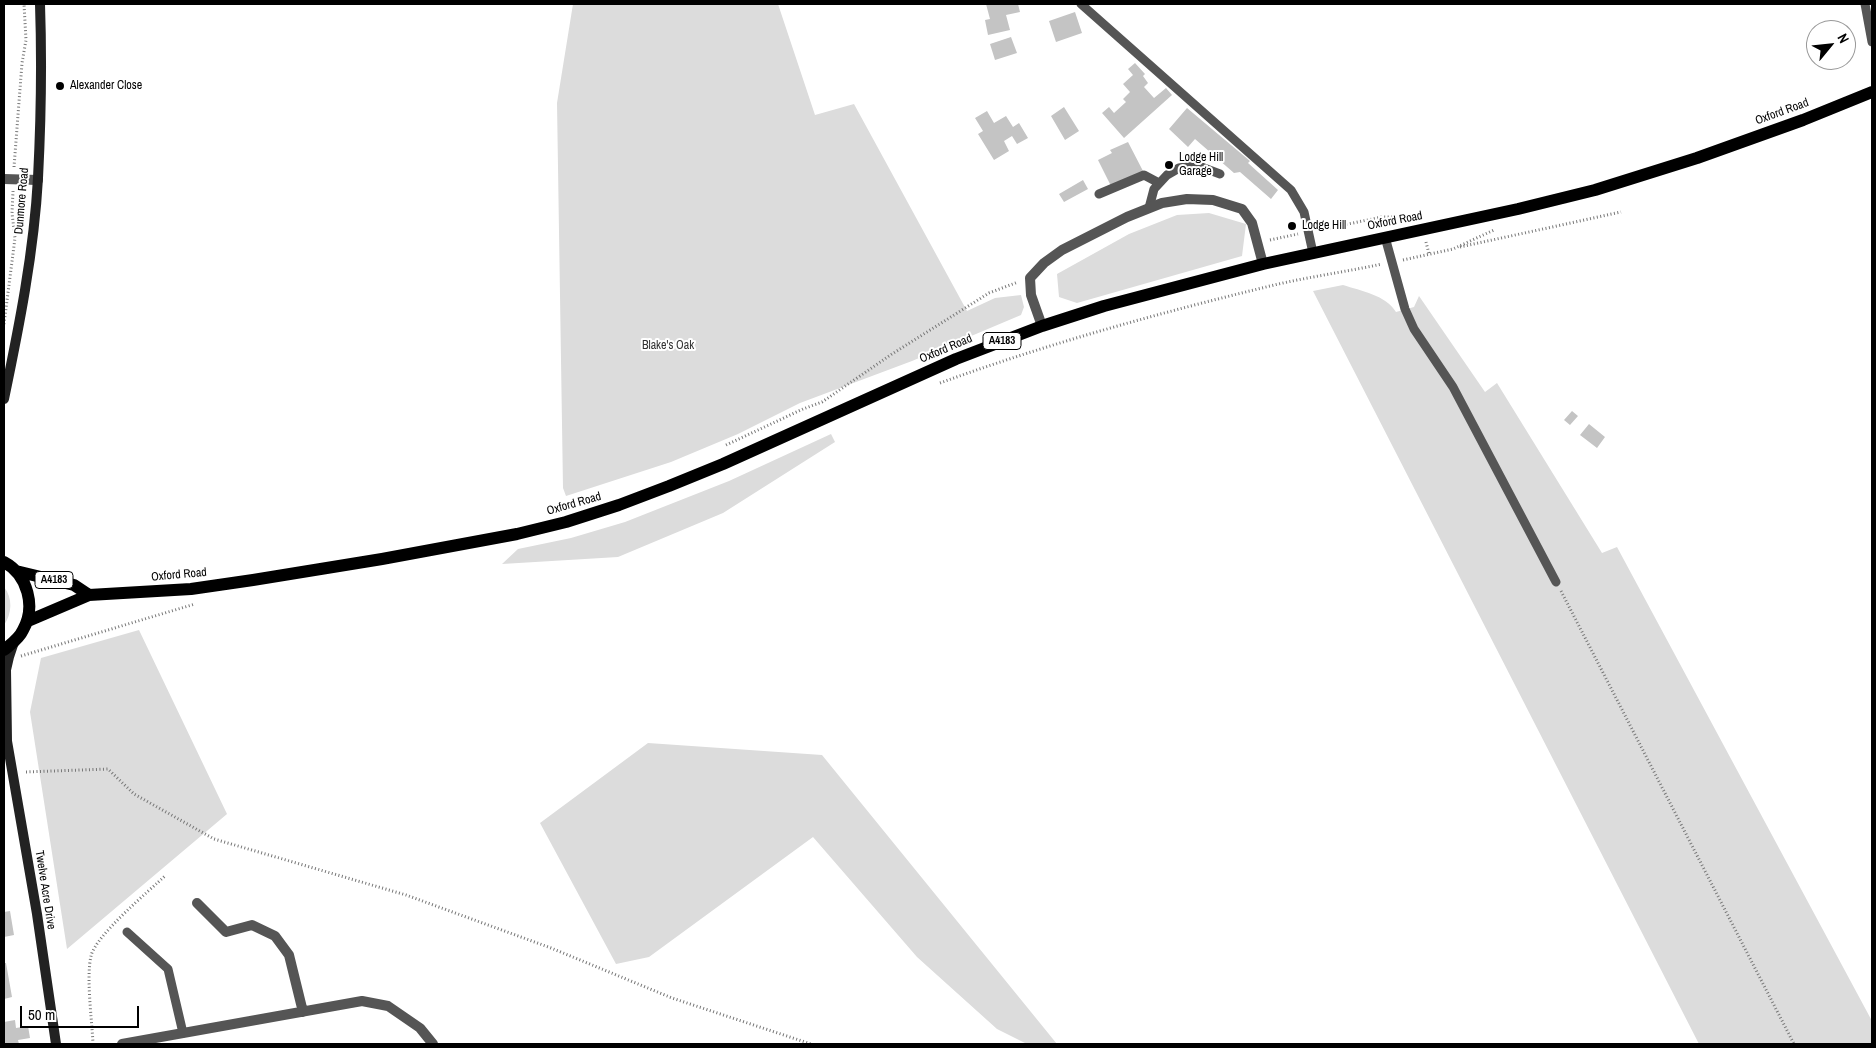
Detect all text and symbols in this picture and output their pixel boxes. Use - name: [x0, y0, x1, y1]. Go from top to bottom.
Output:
- north arrow: [1806, 20, 1856, 70]
- text: N: [1833, 31, 1853, 46]
- place label: Alexander Close: [70, 79, 142, 93]
- marker: Alexander Close: [54, 80, 66, 92]
- street label: Oxford Road: [1753, 96, 1811, 128]
- place label: Lodge Hill Garage: [1179, 151, 1223, 179]
- marker: Lodge Hill Garage: [1163, 159, 1175, 171]
- street label: Dunmore Road: [12, 167, 32, 235]
- street label: Oxford Road: [1366, 209, 1424, 233]
- place label: Lodge Hill: [1302, 219, 1346, 233]
- marker: Lodge Hill: [1286, 220, 1298, 232]
- street label: Oxford Road: [918, 331, 974, 367]
- road number: A4183: [983, 332, 1021, 350]
- park label: Blake's Oak: [642, 339, 694, 353]
- street label: Oxford Road: [545, 489, 603, 519]
- street label: Oxford Road: [151, 565, 207, 585]
- road number: A4183: [35, 572, 73, 588]
- street label: Twelve Acre Drive: [32, 849, 58, 931]
- scale bar: [22, 996, 141, 1028]
- text: 50 m: [28, 1004, 55, 1025]

